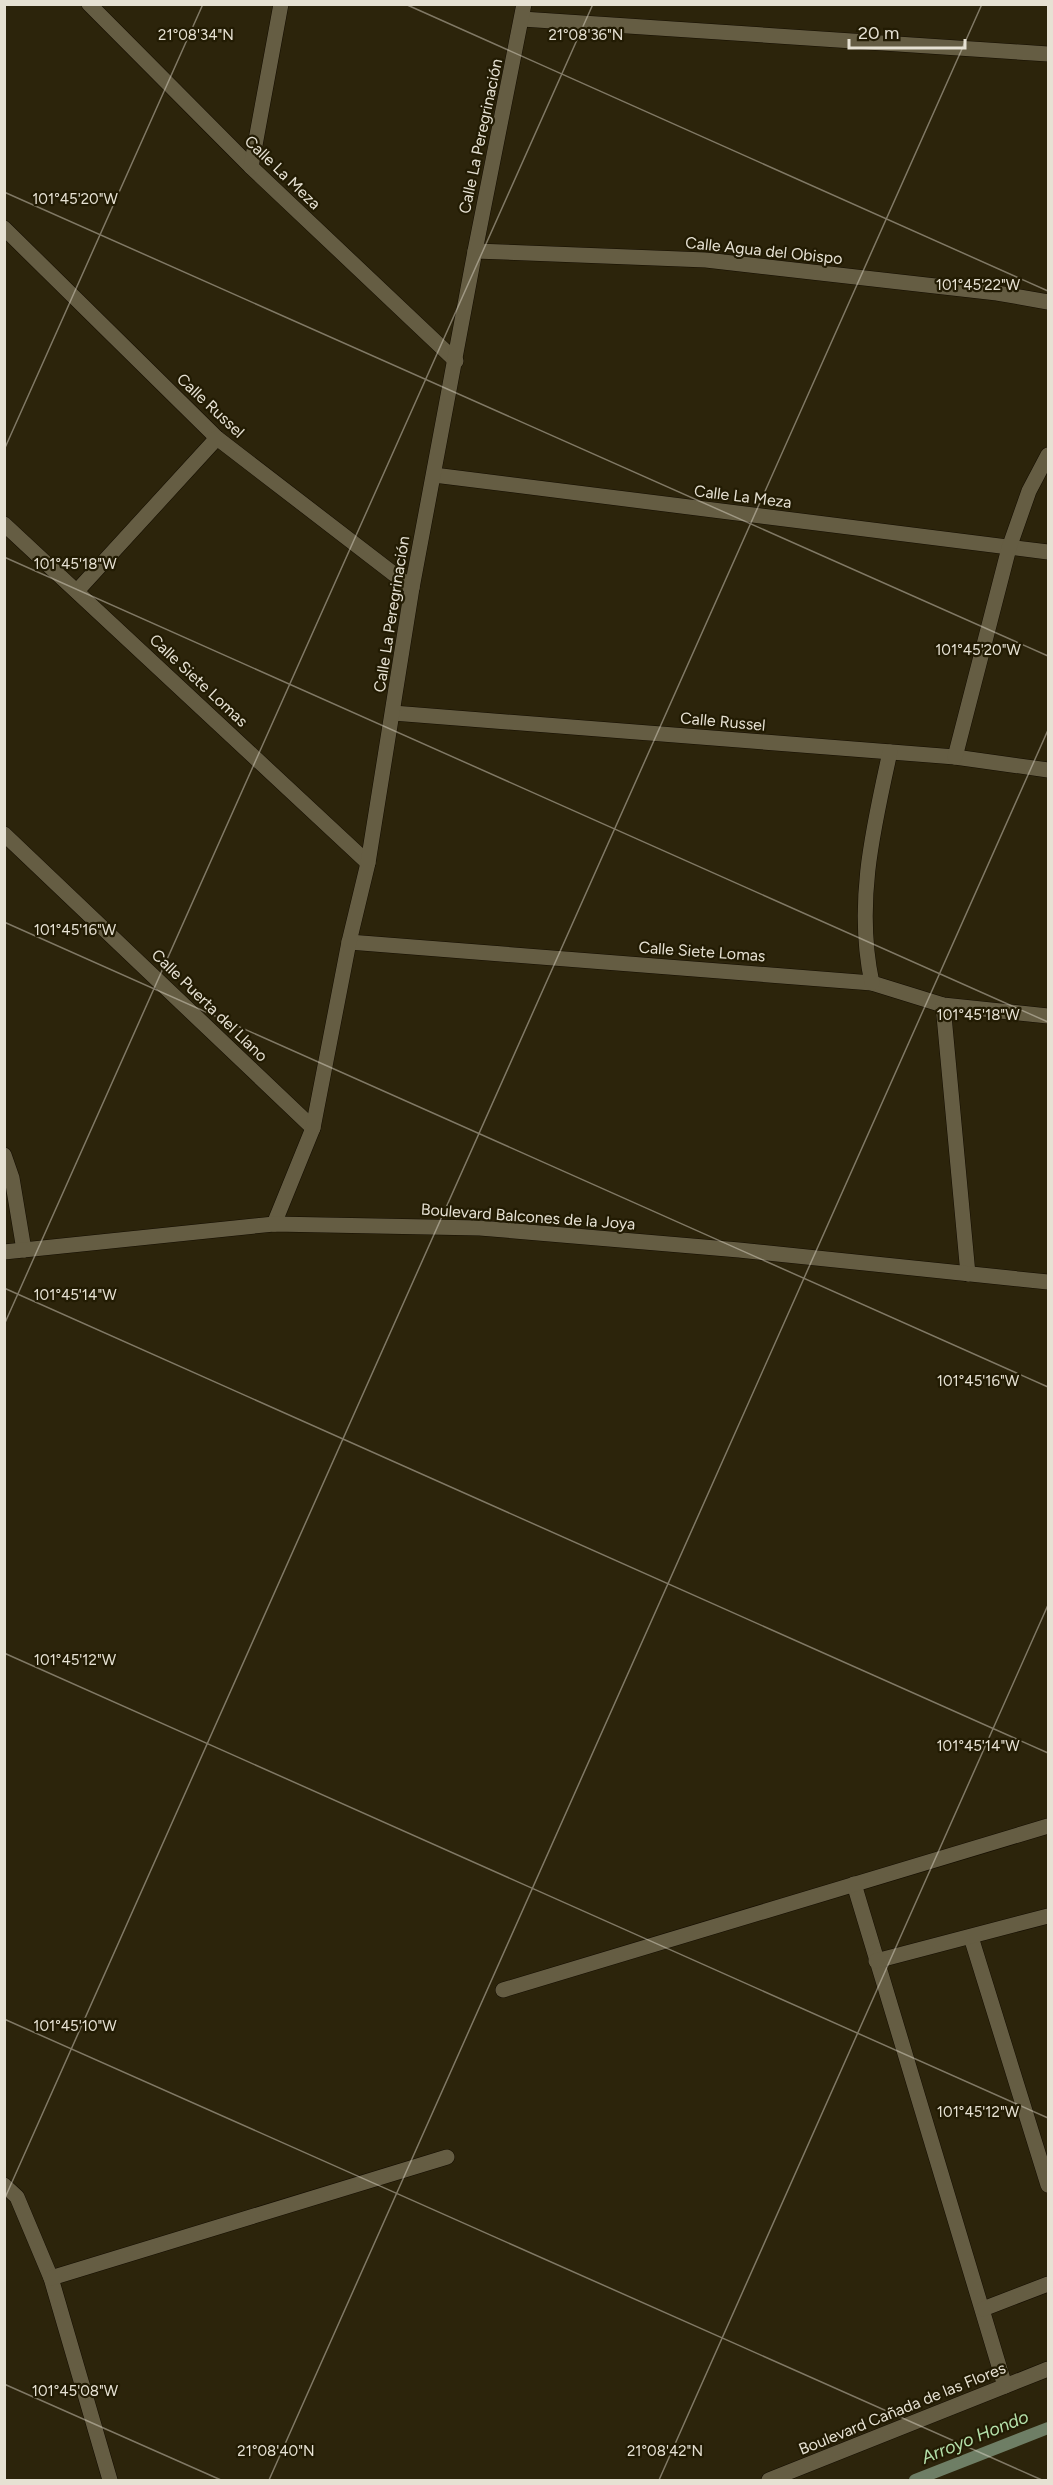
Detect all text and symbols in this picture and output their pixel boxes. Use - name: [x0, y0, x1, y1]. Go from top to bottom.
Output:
- scale bar: [849, 12, 964, 50]
- text: 20 m: [858, 22, 899, 44]
- text: 21°08'34"N: [158, 26, 234, 44]
- text: 21°08'36"N: [548, 26, 624, 44]
- street label: Calle La Peregrinación: [455, 57, 506, 215]
- street label: Calle La Meza: [241, 131, 325, 213]
- text: 101°45'20"W: [32, 190, 118, 208]
- street label: Calle Agua del Obispo: [684, 233, 843, 268]
- text: 101°45'22"W: [936, 276, 1021, 294]
- street label: Calle Russel: [173, 369, 248, 441]
- street label: Calle La Meza: [693, 481, 793, 512]
- street label: Calle La Peregrinación: [370, 534, 413, 694]
- text: 101°45'18"W: [33, 555, 117, 573]
- street label: Calle Siete Lomas: [146, 630, 252, 731]
- text: 101°45'20"W: [935, 641, 1021, 659]
- street label: Calle Russel: [680, 708, 766, 735]
- text: 101°45'16"W: [34, 921, 117, 939]
- street label: Calle Siete Lomas: [638, 938, 766, 965]
- street label: Calle Puerta del Llano: [148, 945, 272, 1066]
- text: 101°45'18"W: [936, 1006, 1020, 1024]
- street label: Boulevard Balcones de la Joya: [420, 1200, 636, 1233]
- text: 101°45'14"W: [33, 1286, 117, 1304]
- text: 101°45'16"W: [937, 1372, 1020, 1390]
- text: 101°45'12"W: [34, 1651, 117, 1669]
- text: 101°45'14"W: [936, 1737, 1020, 1755]
- text: 101°45'10"W: [33, 2017, 117, 2035]
- text: 101°45'12"W: [937, 2103, 1020, 2121]
- street label: Boulevard Cañada de las Flores: [796, 2358, 1008, 2459]
- text: 101°45'08"W: [32, 2382, 119, 2400]
- water label: Arroyo Hondo: [917, 2405, 1032, 2469]
- text: 21°08'40"N: [237, 2442, 315, 2460]
- text: 21°08'42"N: [627, 2442, 703, 2460]

